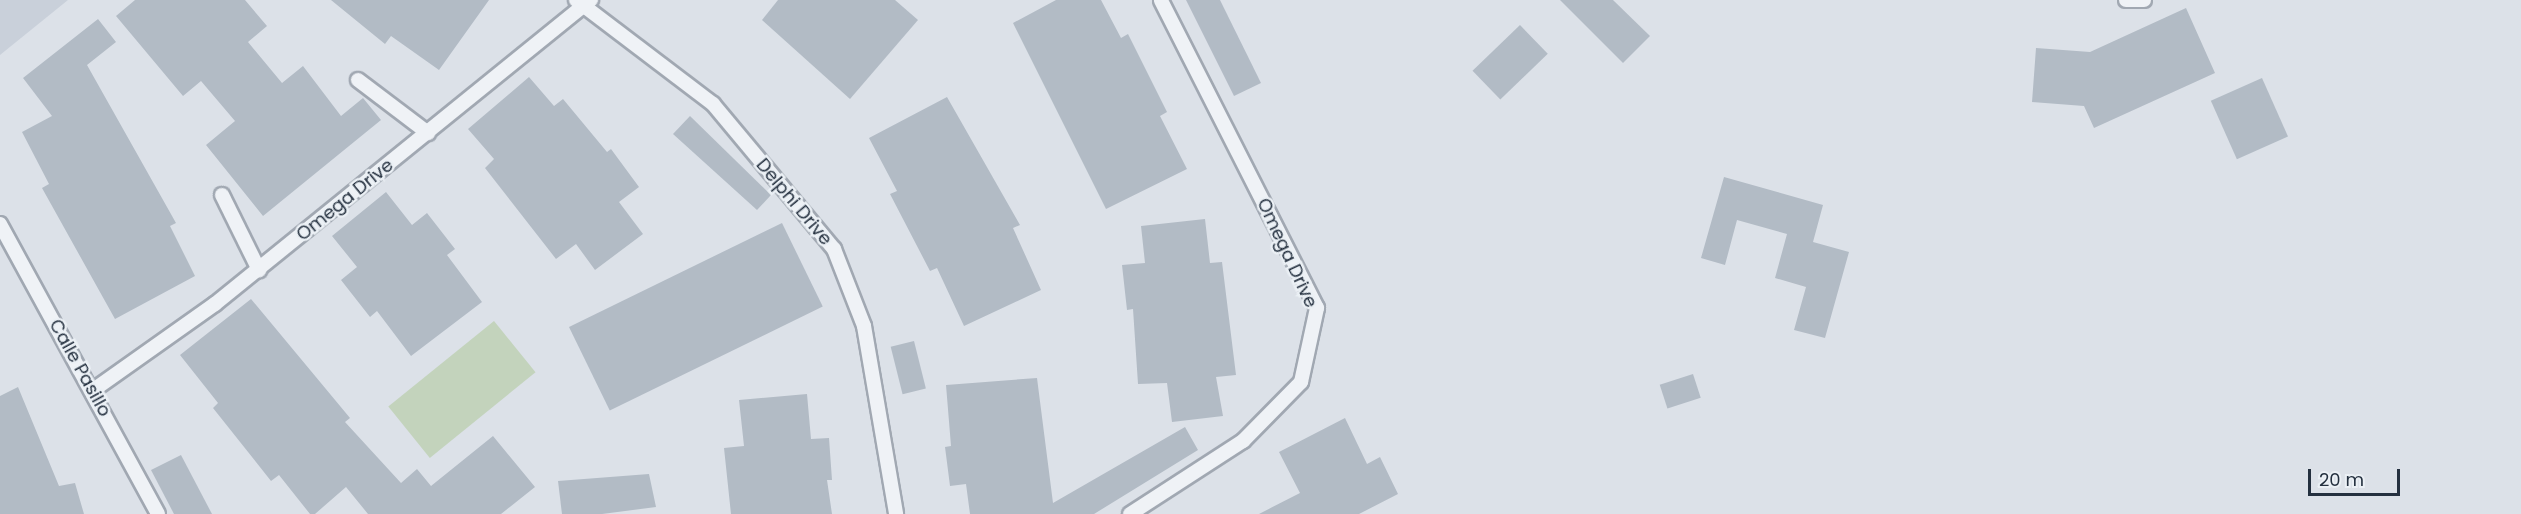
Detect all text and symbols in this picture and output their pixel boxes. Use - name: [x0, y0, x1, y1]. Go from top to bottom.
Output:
- street label: Omega Drive: [292, 154, 398, 246]
- street label: Delphi Drive: [752, 154, 836, 250]
- street label: Omega Drive: [1252, 195, 1322, 311]
- street label: Calle Pasillo: [44, 316, 116, 420]
- scale bar: [2311, 457, 2402, 495]
- text: 20 m: [2319, 467, 2364, 492]

